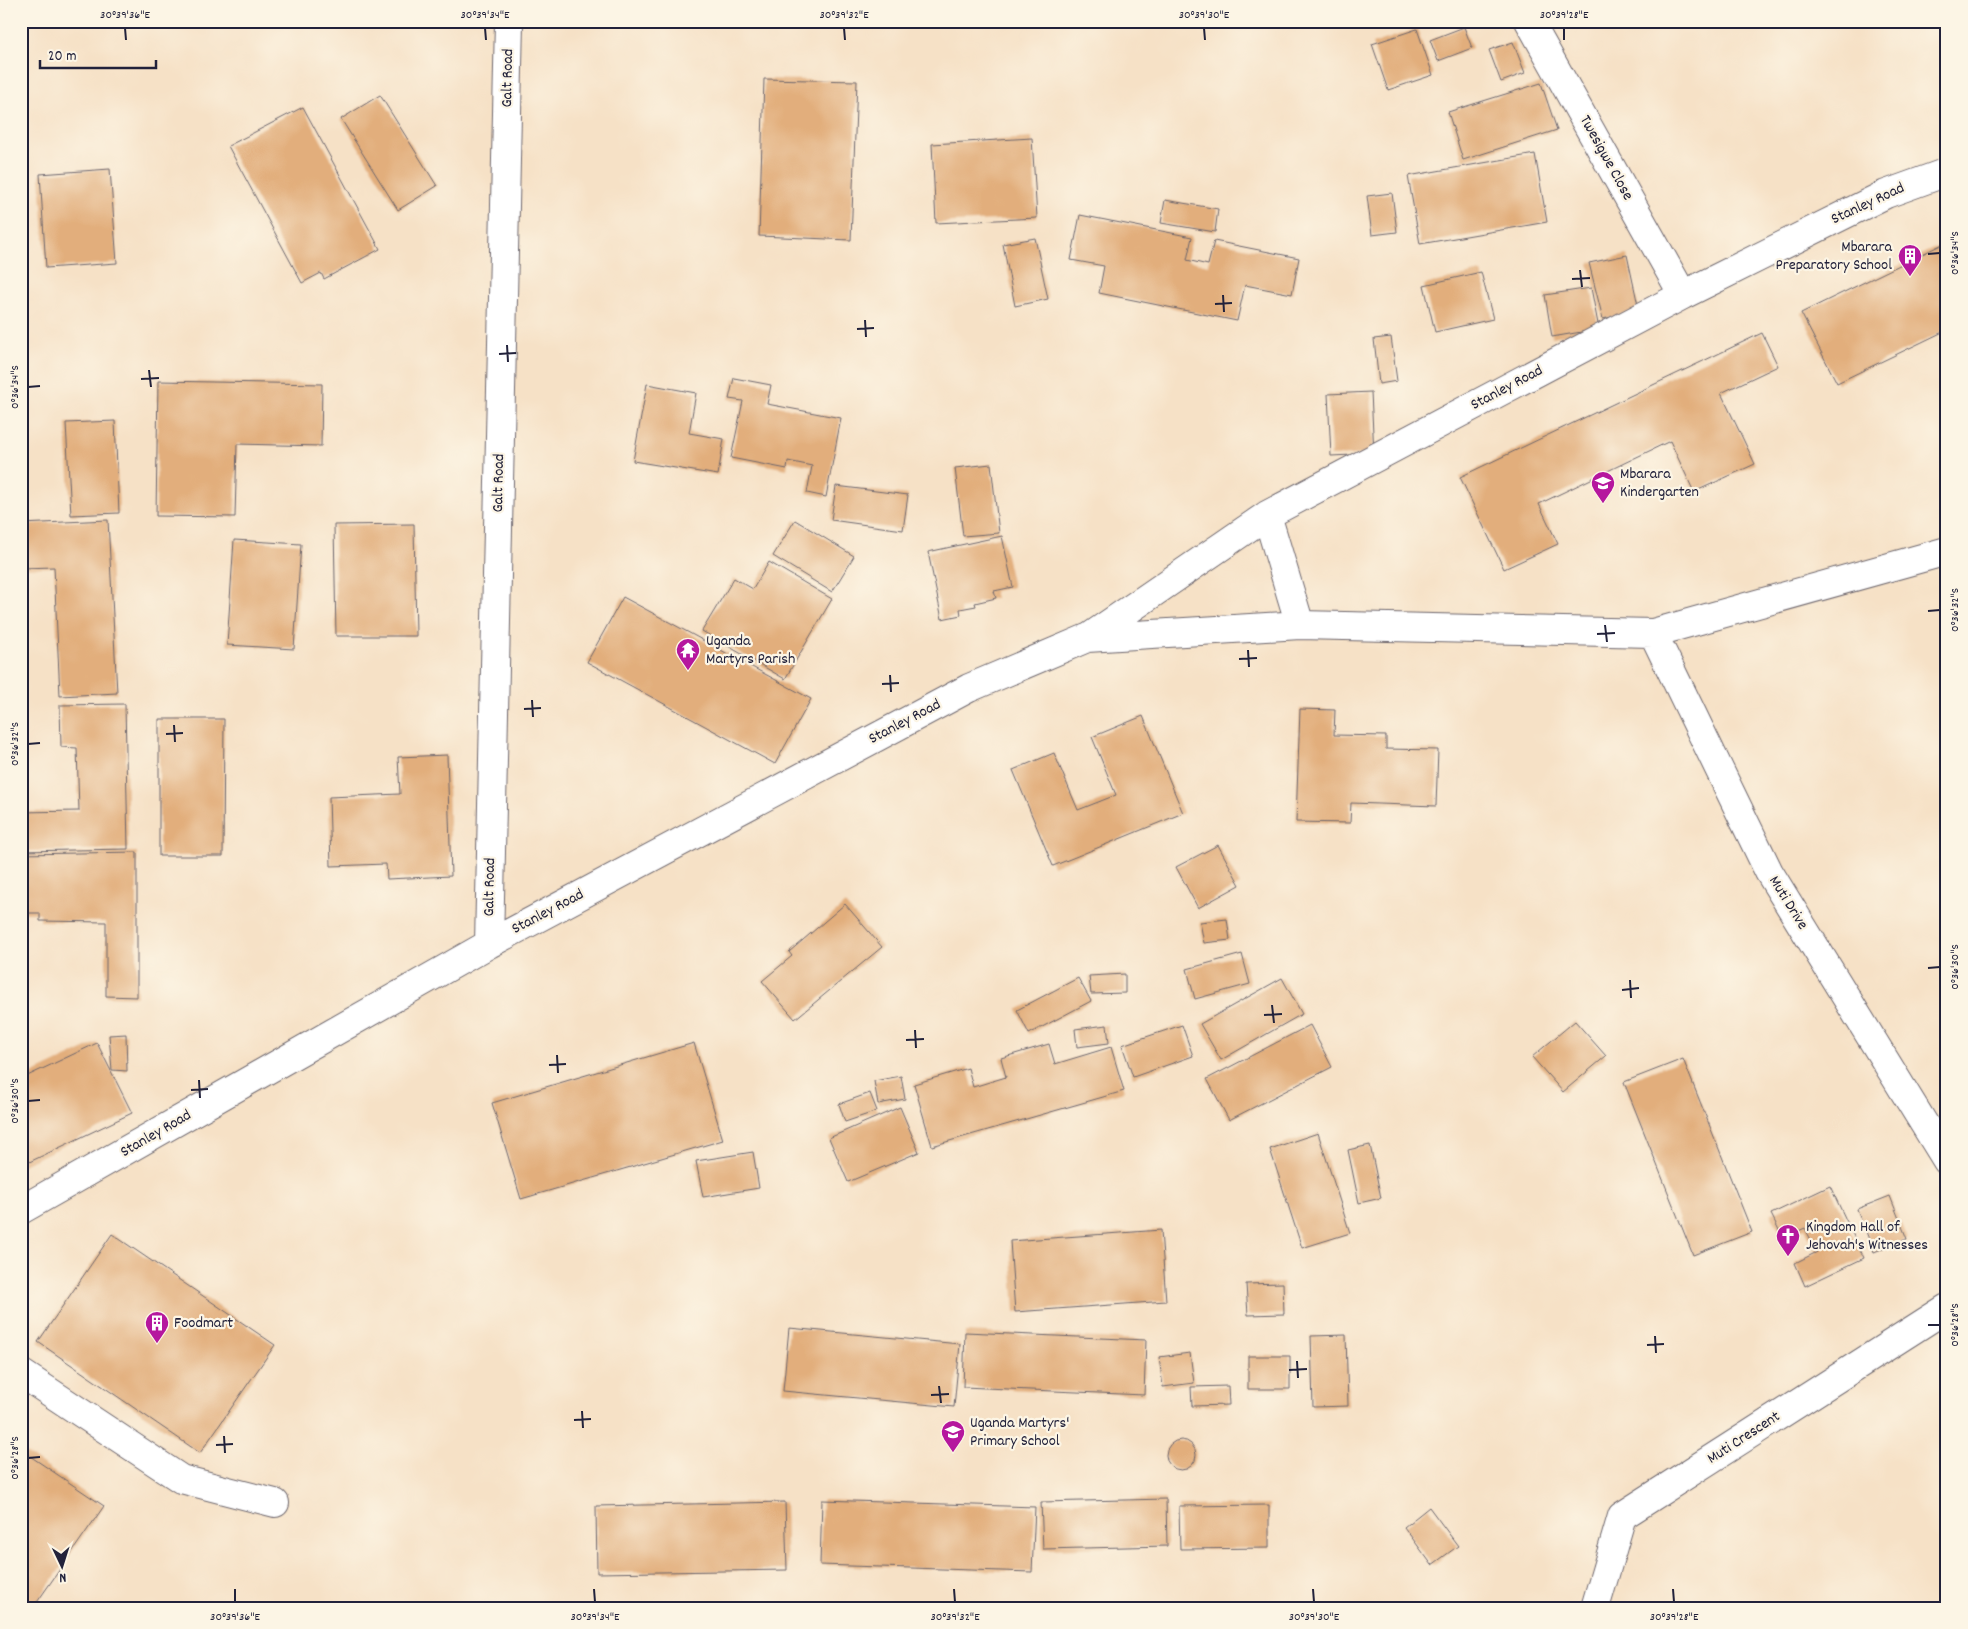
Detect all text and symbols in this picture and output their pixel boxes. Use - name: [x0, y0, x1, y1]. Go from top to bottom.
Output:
- text: 30°39'36"E: [100, 7, 150, 24]
- text: 30°39'34"E: [461, 7, 510, 24]
- text: 30°39'32"E: [819, 7, 869, 24]
- text: 30°39'30"E: [1179, 7, 1230, 24]
- text: 30°39'28"E: [1540, 7, 1589, 24]
- scale bar: [40, 38, 156, 70]
- text: 20 m: [48, 46, 76, 68]
- street label: Galt Road: [496, 48, 520, 108]
- street label: Twesigwe Close: [1573, 111, 1639, 205]
- street label: Stanley Road: [1827, 177, 1909, 231]
- text: 0°36'34"S: [1947, 231, 1964, 275]
- place label: Mbarara Preparatory School: [1775, 236, 1892, 277]
- building icon: Mbarara Preparatory School: [1897, 243, 1923, 277]
- street label: Stanley Road: [1467, 359, 1547, 417]
- text: 0°36'34"S: [7, 365, 24, 409]
- street label: Galt Road: [487, 453, 511, 513]
- place label: Mbarara Kindergarten: [1620, 463, 1699, 504]
- school or university icon: Mbarara Kindergarten: [1590, 470, 1616, 504]
- text: 0°36'32"S: [1947, 588, 1964, 632]
- place label: Uganda Martyrs Parish: [706, 630, 795, 671]
- temple icon: Uganda Martyrs Parish: [675, 637, 701, 671]
- street label: Stanley Road: [865, 693, 945, 751]
- text: 0°36'32"S: [7, 722, 24, 766]
- street label: Galt Road: [478, 857, 502, 917]
- street label: Muti Drive: [1762, 872, 1814, 934]
- street label: Stanley Road: [508, 883, 588, 941]
- text: 0°36'30"S: [1947, 944, 1964, 990]
- text: 0°36'30"S: [7, 1078, 24, 1124]
- street label: Stanley Road: [116, 1104, 196, 1164]
- place label: Kingdom Hall of Jehovah's Witnesses: [1806, 1216, 1928, 1257]
- church icon: Kingdom Hall of Jehovah's Witnesses: [1775, 1223, 1801, 1257]
- text: 0°36'28"S: [1947, 1303, 1964, 1347]
- building icon: Foodmart: [144, 1310, 170, 1344]
- place label: Foodmart: [174, 1312, 233, 1335]
- street label: Muti Crescent: [1703, 1406, 1785, 1470]
- place label: Uganda Martyrs' Primary School: [970, 1412, 1069, 1453]
- school or university icon: Uganda Martyrs' Primary School: [940, 1419, 966, 1453]
- text: 0°36'28"S: [7, 1436, 24, 1480]
- north arrow: [38, 1542, 88, 1592]
- text: N: [59, 1567, 67, 1587]
- text: 30°39'36"E: [210, 1609, 260, 1626]
- text: 30°39'34"E: [571, 1609, 620, 1626]
- text: 30°39'32"E: [930, 1609, 980, 1626]
- text: 30°39'30"E: [1289, 1609, 1340, 1626]
- text: 30°39'28"E: [1650, 1609, 1699, 1626]

